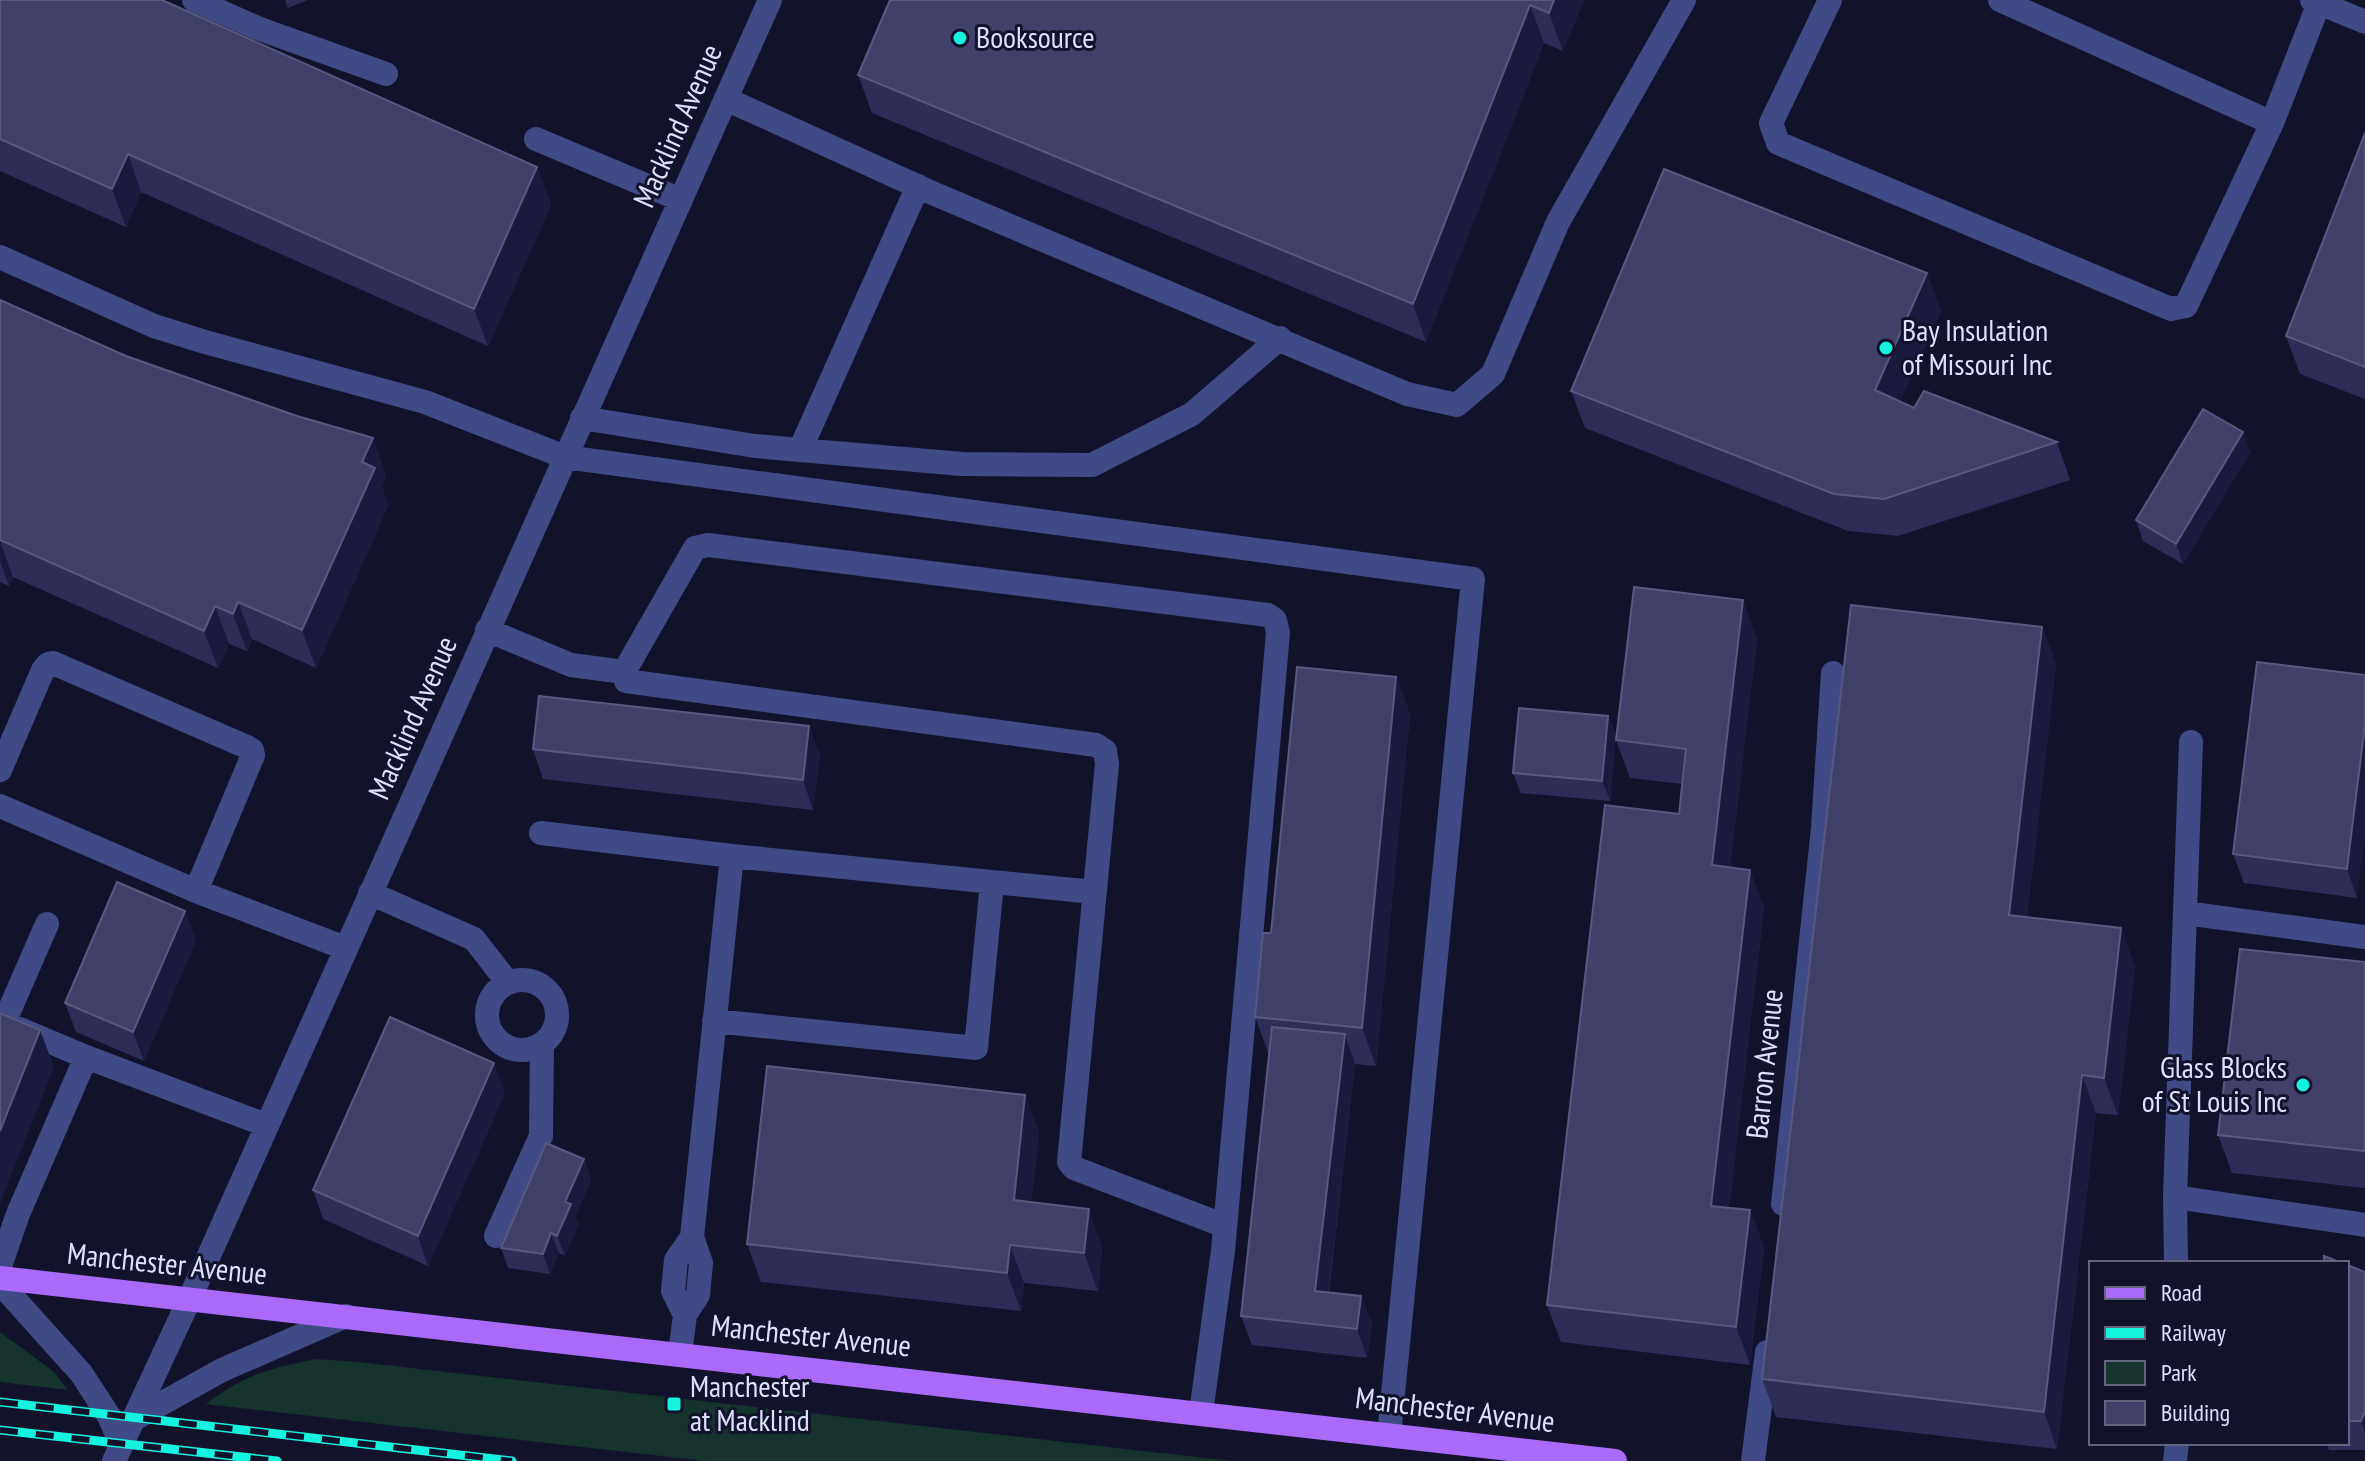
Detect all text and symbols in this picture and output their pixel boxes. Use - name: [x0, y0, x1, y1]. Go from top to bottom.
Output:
- place label: Booksource: [976, 17, 1095, 56]
- marker: Booksource: [951, 29, 969, 47]
- street label: Macklind Avenue: [623, 38, 730, 213]
- place label: Bay Insulation of Missouri Inc: [1902, 310, 2053, 383]
- marker: Bay Insulation of Missouri Inc: [1877, 339, 1895, 357]
- street label: Macklind Avenue: [358, 630, 465, 805]
- street label: Barron Avenue: [1736, 987, 1791, 1141]
- place label: Glass Blocks of St Louis Inc: [2142, 1047, 2287, 1120]
- marker: Glass Blocks of St Louis Inc: [2294, 1076, 2312, 1094]
- street label: Manchester Avenue: [65, 1233, 269, 1292]
- legend: [2089, 1261, 2349, 1445]
- text: Road: [2161, 1277, 2202, 1308]
- street label: Manchester Avenue: [709, 1305, 913, 1364]
- text: Railway: [2161, 1317, 2226, 1348]
- text: Park: [2161, 1357, 2197, 1388]
- place label: Manchester at Macklind: [690, 1366, 810, 1439]
- street label: Manchester Avenue: [1353, 1377, 1557, 1440]
- marker: Manchester at Macklind: [665, 1395, 683, 1413]
- text: Building: [2161, 1397, 2230, 1428]

